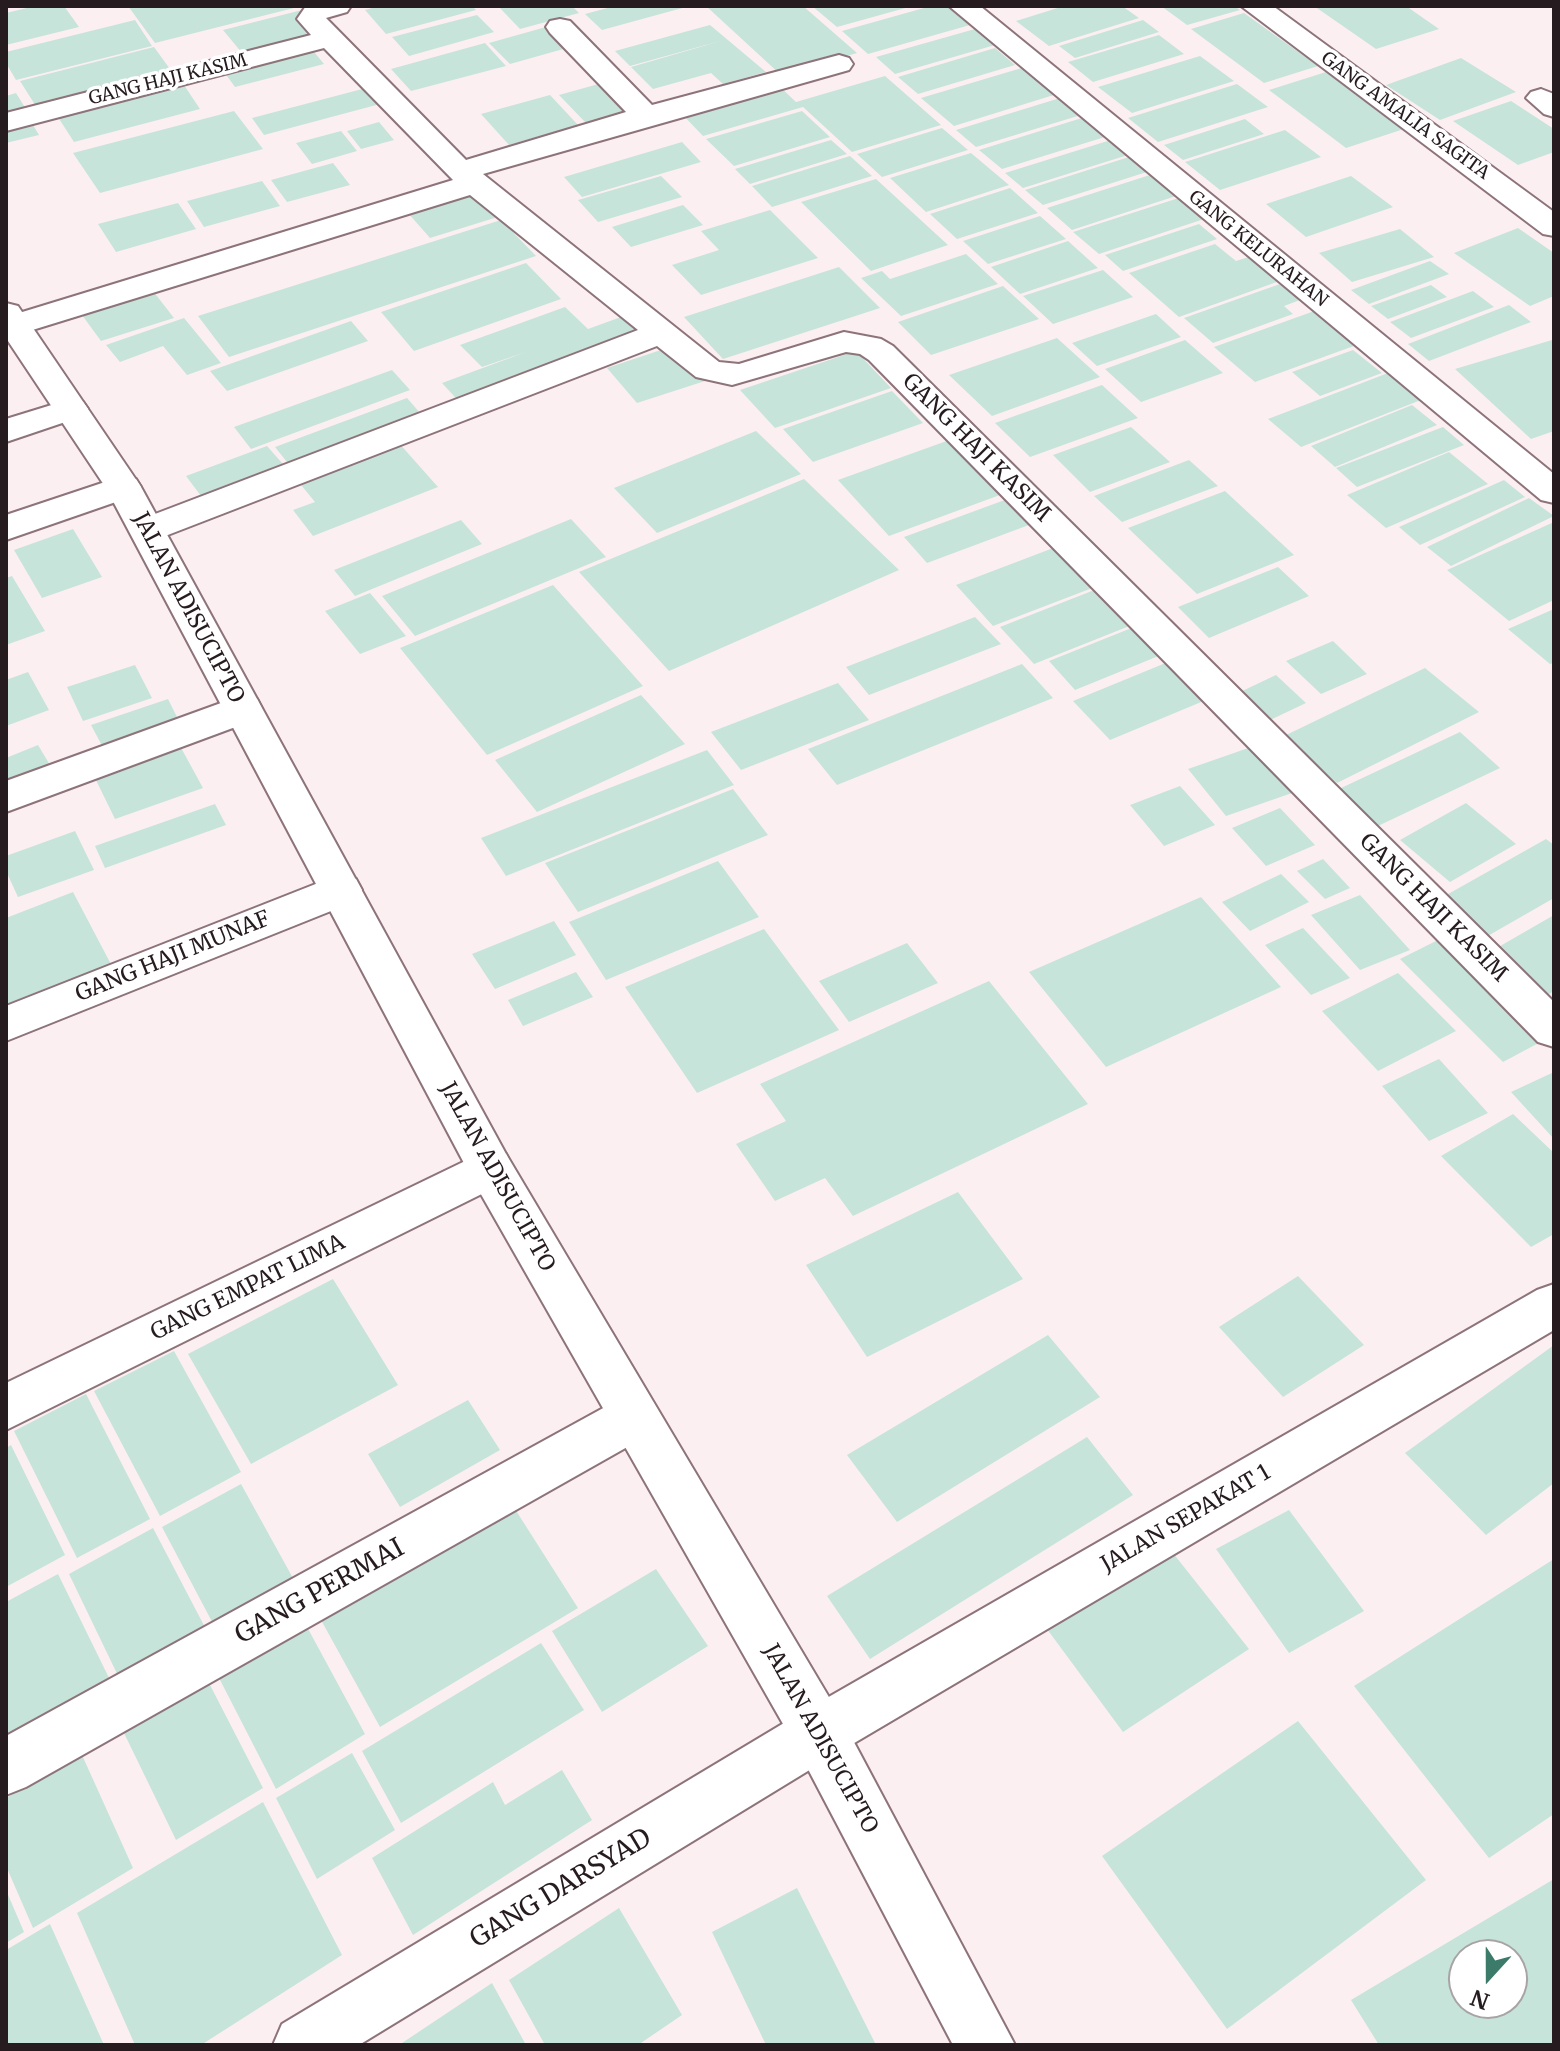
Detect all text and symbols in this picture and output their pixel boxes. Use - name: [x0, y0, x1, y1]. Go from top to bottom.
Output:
- street label: GANG AMALIA SAGITA: [1317, 48, 1493, 184]
- street label: GANG HAJI KASIM: [87, 50, 249, 110]
- street label: GANG KELURAHAN: [1184, 186, 1332, 312]
- street label: GANG HAJI KASIM: [896, 368, 1056, 528]
- street label: JALAN ADISUCIPTO: [127, 508, 249, 708]
- street label: GANG HAJI KASIM: [1353, 828, 1513, 988]
- street label: GANG HAJI MUNAF: [72, 906, 274, 1008]
- street label: JALAN ADISUCIPTO: [434, 1078, 560, 1276]
- street label: GANG EMPAT LIMA: [147, 1230, 349, 1346]
- street label: JALAN SEPAKAT 1: [1097, 1460, 1275, 1578]
- street label: GANG PERMAI: [230, 1533, 410, 1651]
- street label: JALAN ADISUCIPTO: [757, 1640, 883, 1838]
- street label: GANG DARSYAD: [465, 1823, 657, 1955]
- north arrow: [1448, 1939, 1528, 2019]
- text: N: [1467, 1983, 1493, 2016]

